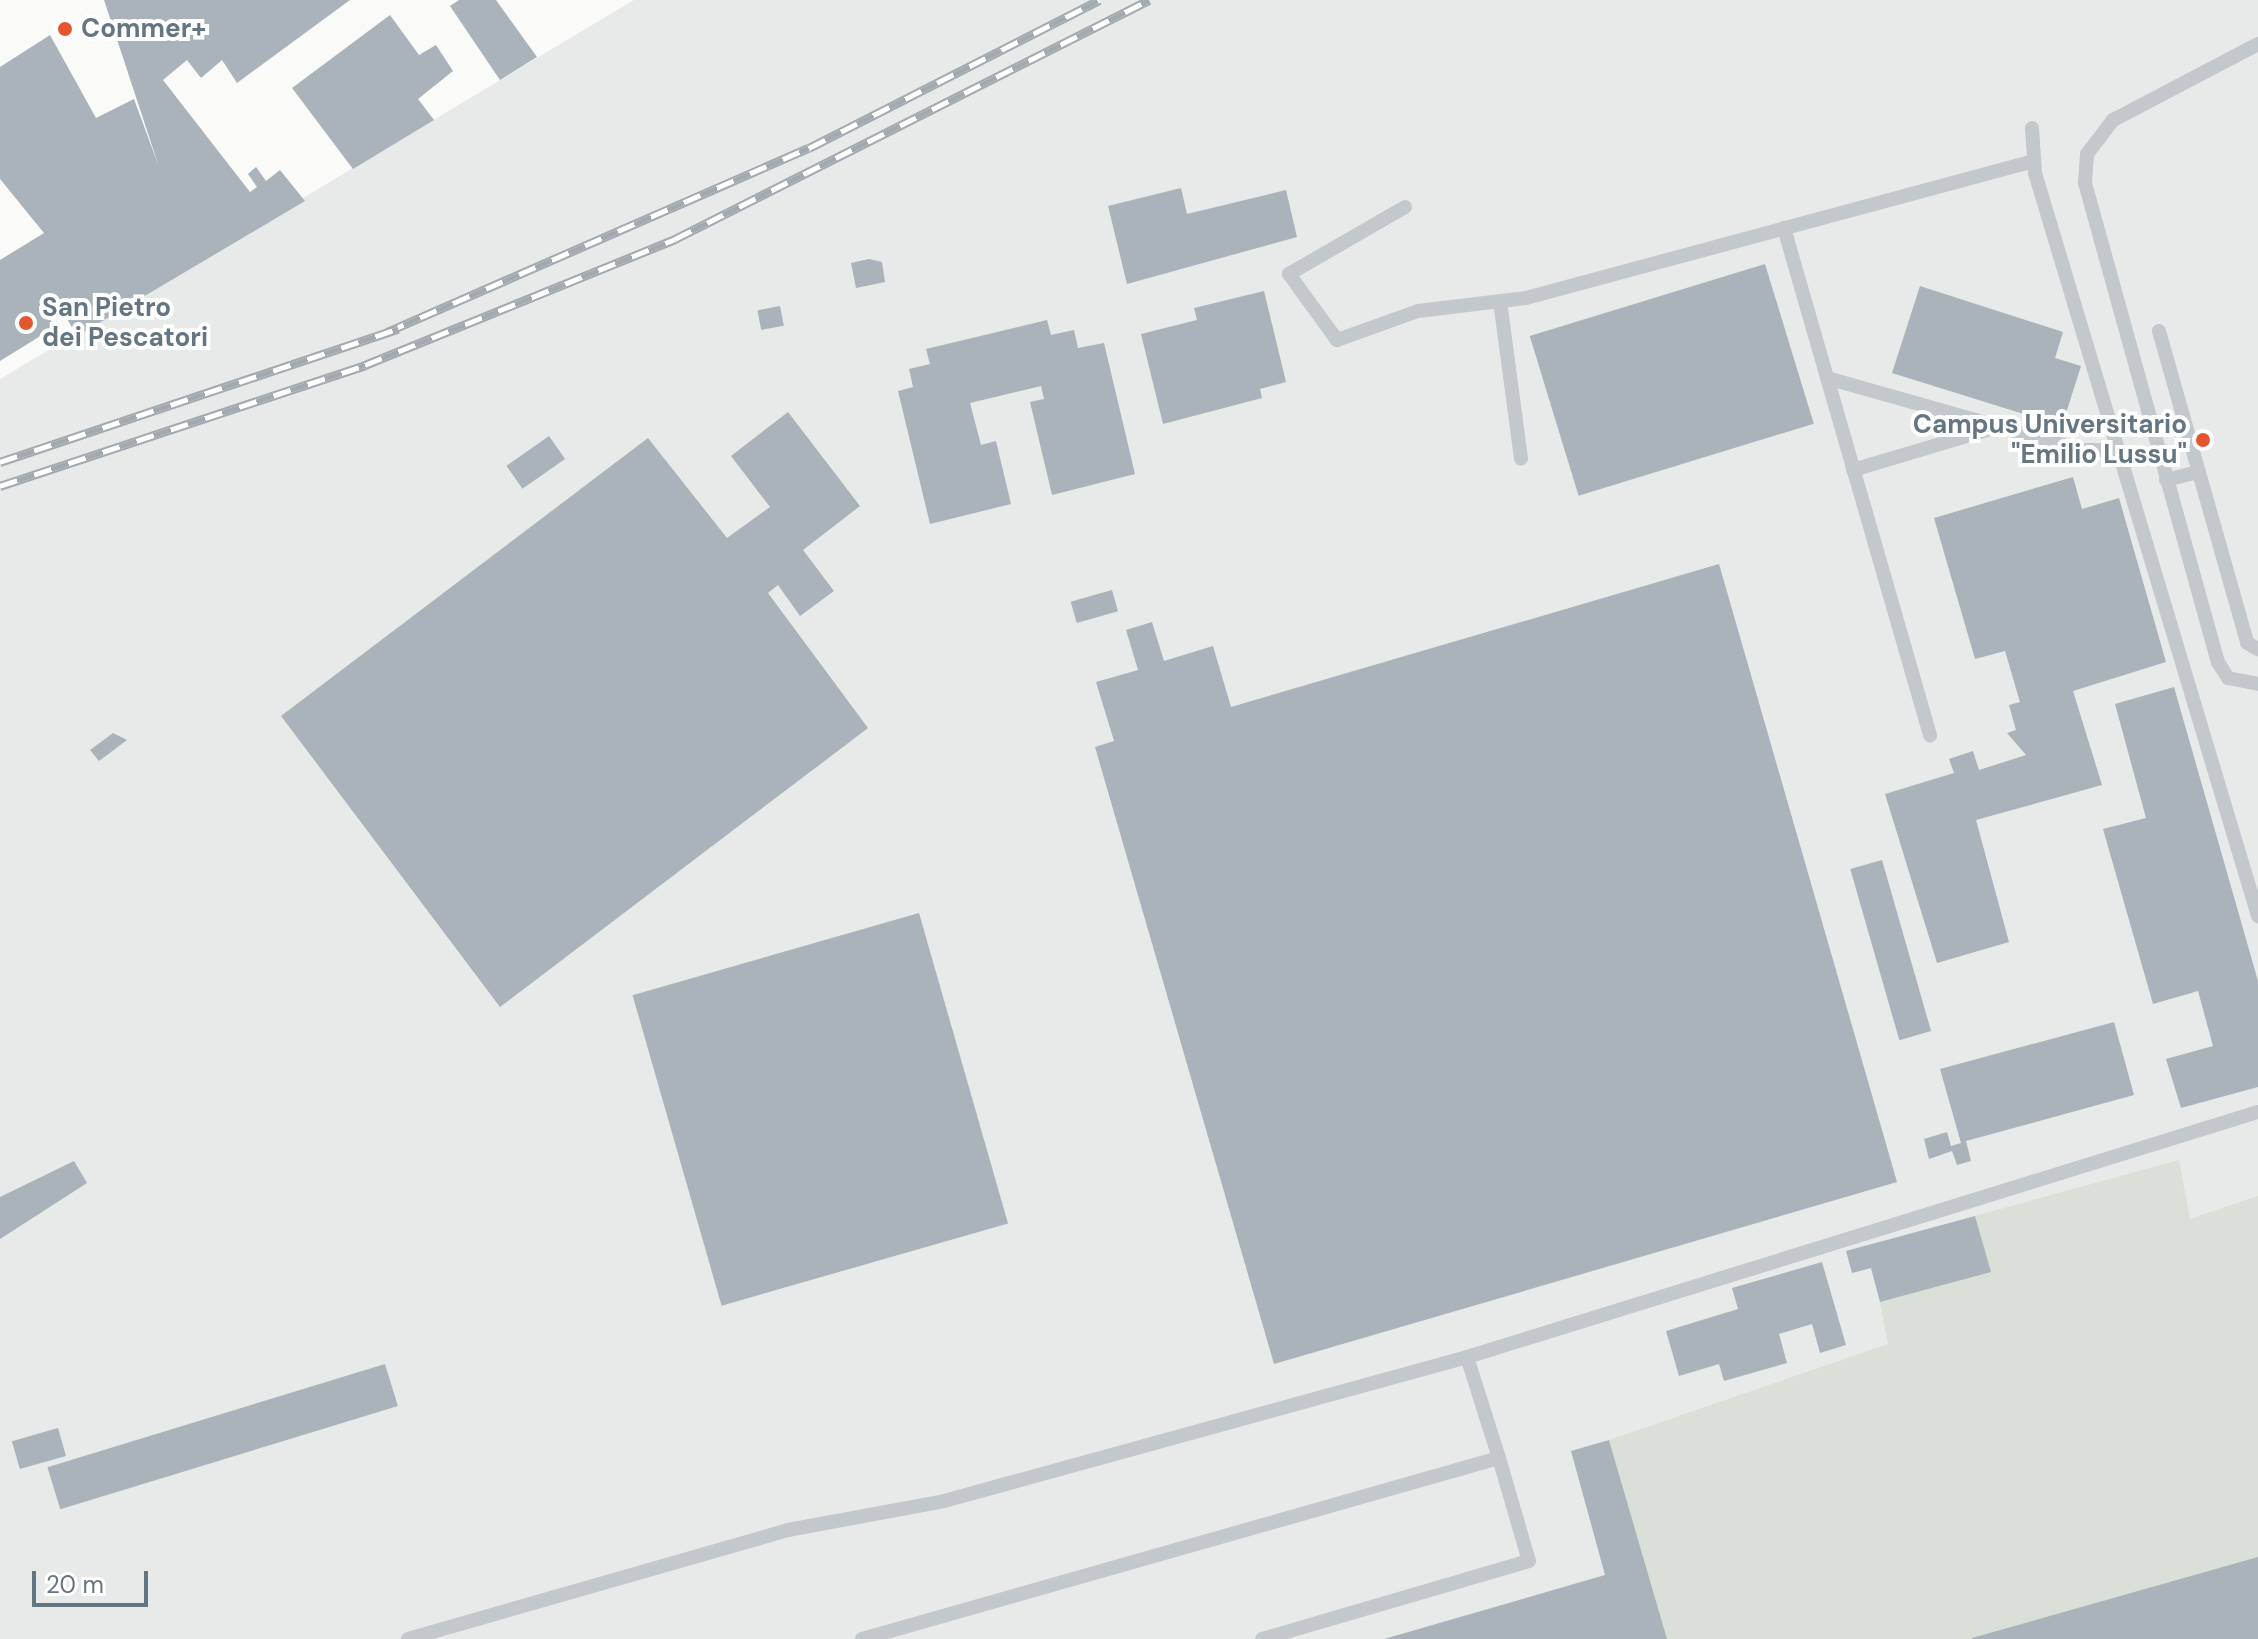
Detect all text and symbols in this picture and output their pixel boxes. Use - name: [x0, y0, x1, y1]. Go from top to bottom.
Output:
- place label: Commer+: [81, 13, 206, 45]
- marker: Commer+: [56, 20, 74, 38]
- place label: San Pietro dei Pescatori: [42, 292, 208, 354]
- marker: San Pietro dei Pescatori: [17, 314, 35, 332]
- place label: Campus Universitario "Emilio Lussu": [1913, 409, 2187, 470]
- marker: Campus Universitario "Emilio Lussu": [2194, 431, 2212, 449]
- scale bar: [36, 1555, 152, 1605]
- text: 20 m: [46, 1569, 104, 1600]

